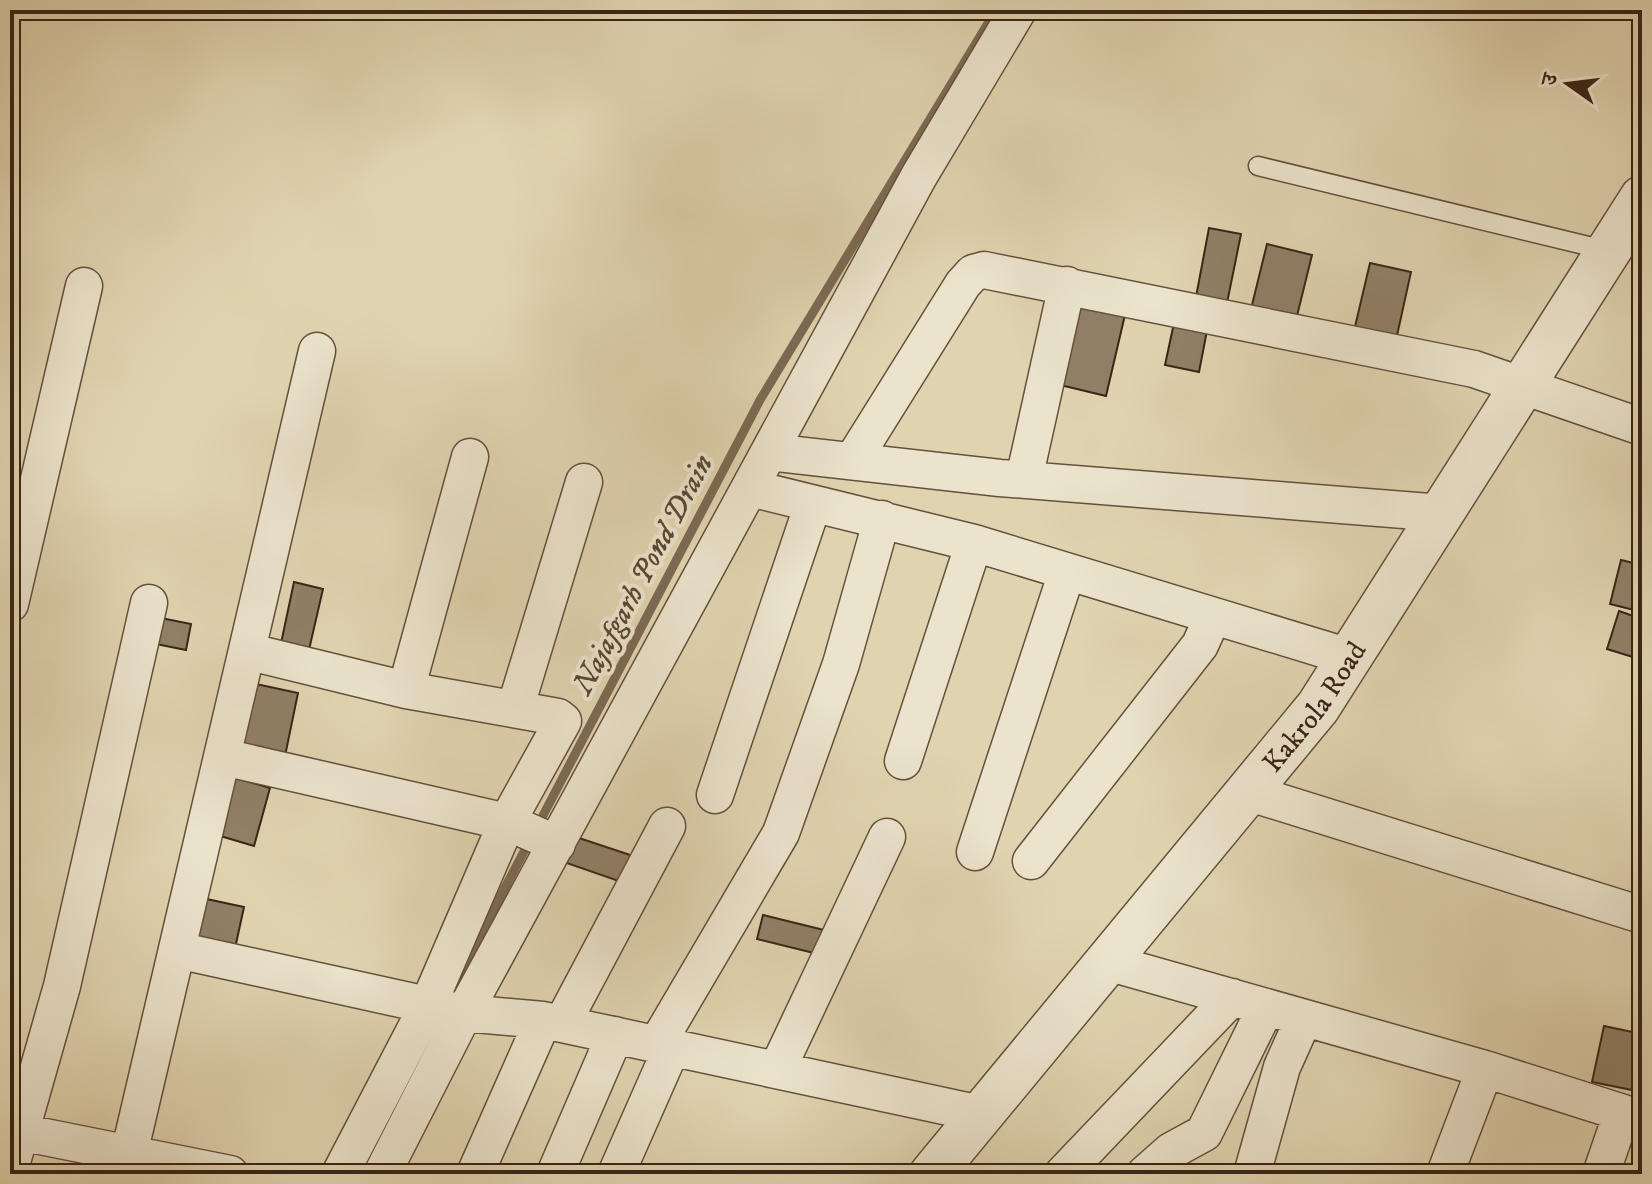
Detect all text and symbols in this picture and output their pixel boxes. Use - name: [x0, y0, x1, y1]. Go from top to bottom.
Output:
- north arrow: [1528, 44, 1608, 124]
- text: उ: [1535, 69, 1565, 90]
- water label: Najafgarh Pond Drain: [564, 449, 722, 703]
- street label: Kakrola Road: [1255, 635, 1374, 780]

